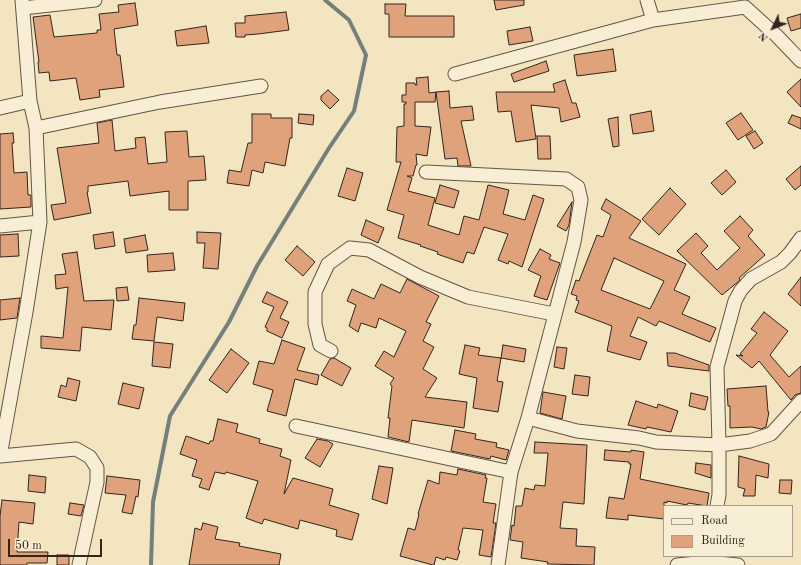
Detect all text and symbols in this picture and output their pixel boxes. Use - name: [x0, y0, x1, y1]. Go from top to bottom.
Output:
- north arrow: [753, 8, 793, 48]
- text: N: [757, 30, 771, 43]
- legend: [663, 505, 793, 557]
- text: Road: [701, 515, 728, 527]
- scale bar: [10, 531, 104, 557]
- text: Building: [701, 535, 745, 547]
- text: 50 m: [15, 540, 42, 552]

